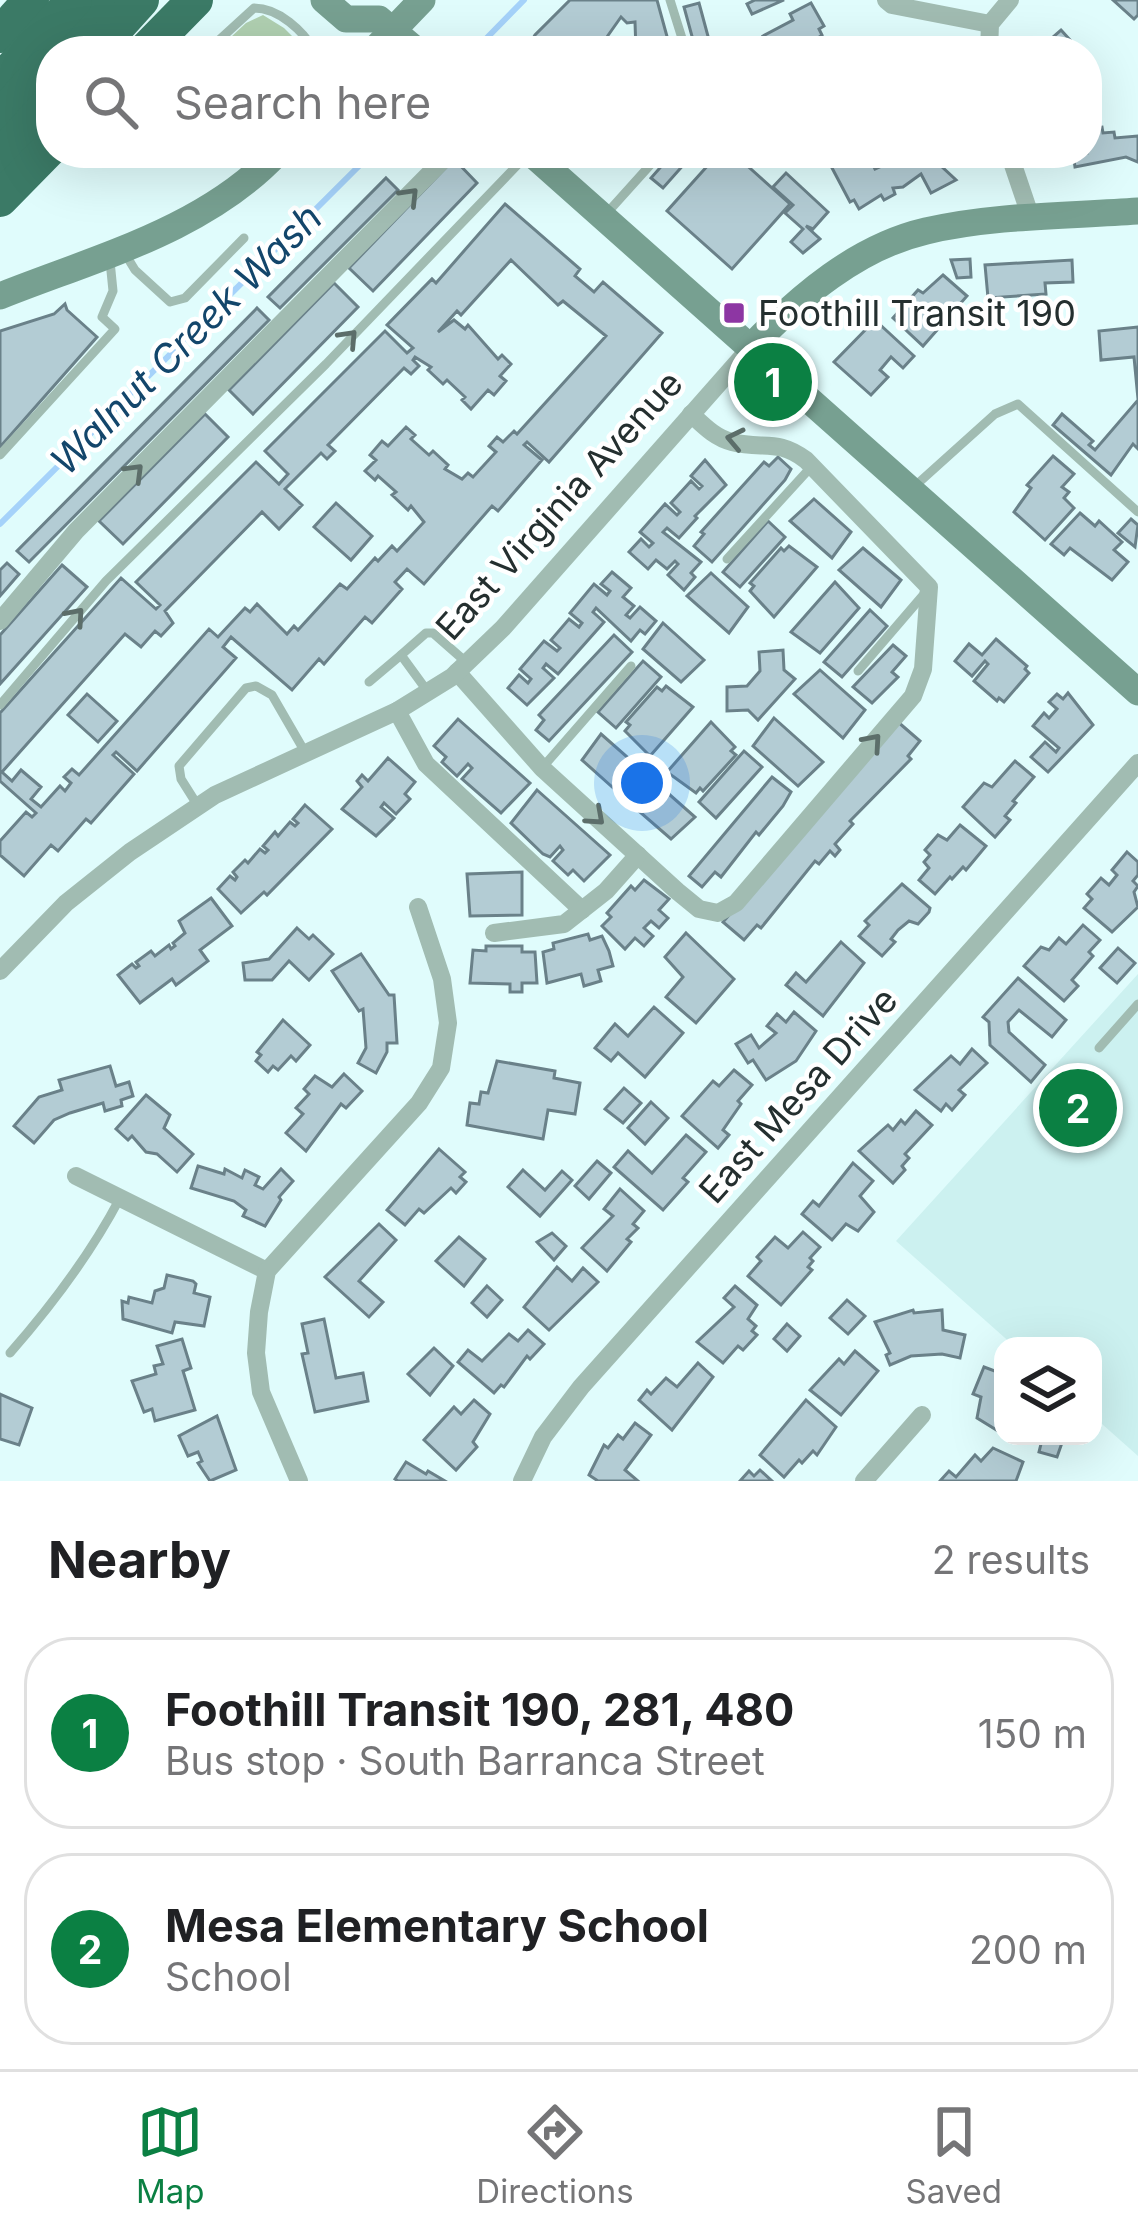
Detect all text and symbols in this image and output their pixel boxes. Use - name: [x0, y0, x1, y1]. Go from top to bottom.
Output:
- search box: [36, 36, 1102, 168]
- icon: search: [78, 69, 144, 135]
- text: Search here: [174, 75, 431, 130]
- one-way arrow: [395, 188, 417, 209]
- water label: Walnut Creek Wash: [40, 193, 331, 484]
- place label: Foothill Transit 190: [758, 291, 1076, 335]
- marker: Foothill Transit 190: [721, 300, 747, 326]
- one-way arrow: [335, 331, 357, 352]
- pin: 1: [734, 337, 812, 427]
- street label: East Virginia Avenue: [427, 361, 691, 649]
- one-way arrow: [725, 427, 745, 453]
- one-way arrow: [121, 464, 143, 486]
- one-way arrow: [61, 608, 83, 630]
- one-way arrow: [859, 734, 881, 756]
- your location: [612, 753, 672, 813]
- one-way arrow: [582, 803, 603, 824]
- street label: East Mesa Drive: [690, 978, 906, 1212]
- pin: 2: [1039, 1063, 1117, 1153]
- map controls: [994, 1337, 1102, 1445]
- button: layers: [994, 1337, 1102, 1445]
- text: Nearby: [48, 1529, 231, 1590]
- text: 2 results: [932, 1536, 1090, 1583]
- text: Foothill Transit 190, 281, 480: [165, 1682, 794, 1737]
- text: 1: [82, 1710, 98, 1757]
- text: 150 m: [978, 1710, 1087, 1757]
- text: Bus stop · South Barranca Street: [165, 1737, 765, 1784]
- text: Mesa Elementary School: [165, 1898, 709, 1953]
- text: 2: [78, 1926, 102, 1973]
- text: 200 m: [969, 1926, 1087, 1973]
- text: School: [165, 1953, 292, 2000]
- tab: Map: [136, 2099, 204, 2211]
- tab: Directions: [476, 2099, 634, 2211]
- tab: Saved: [905, 2099, 1002, 2211]

